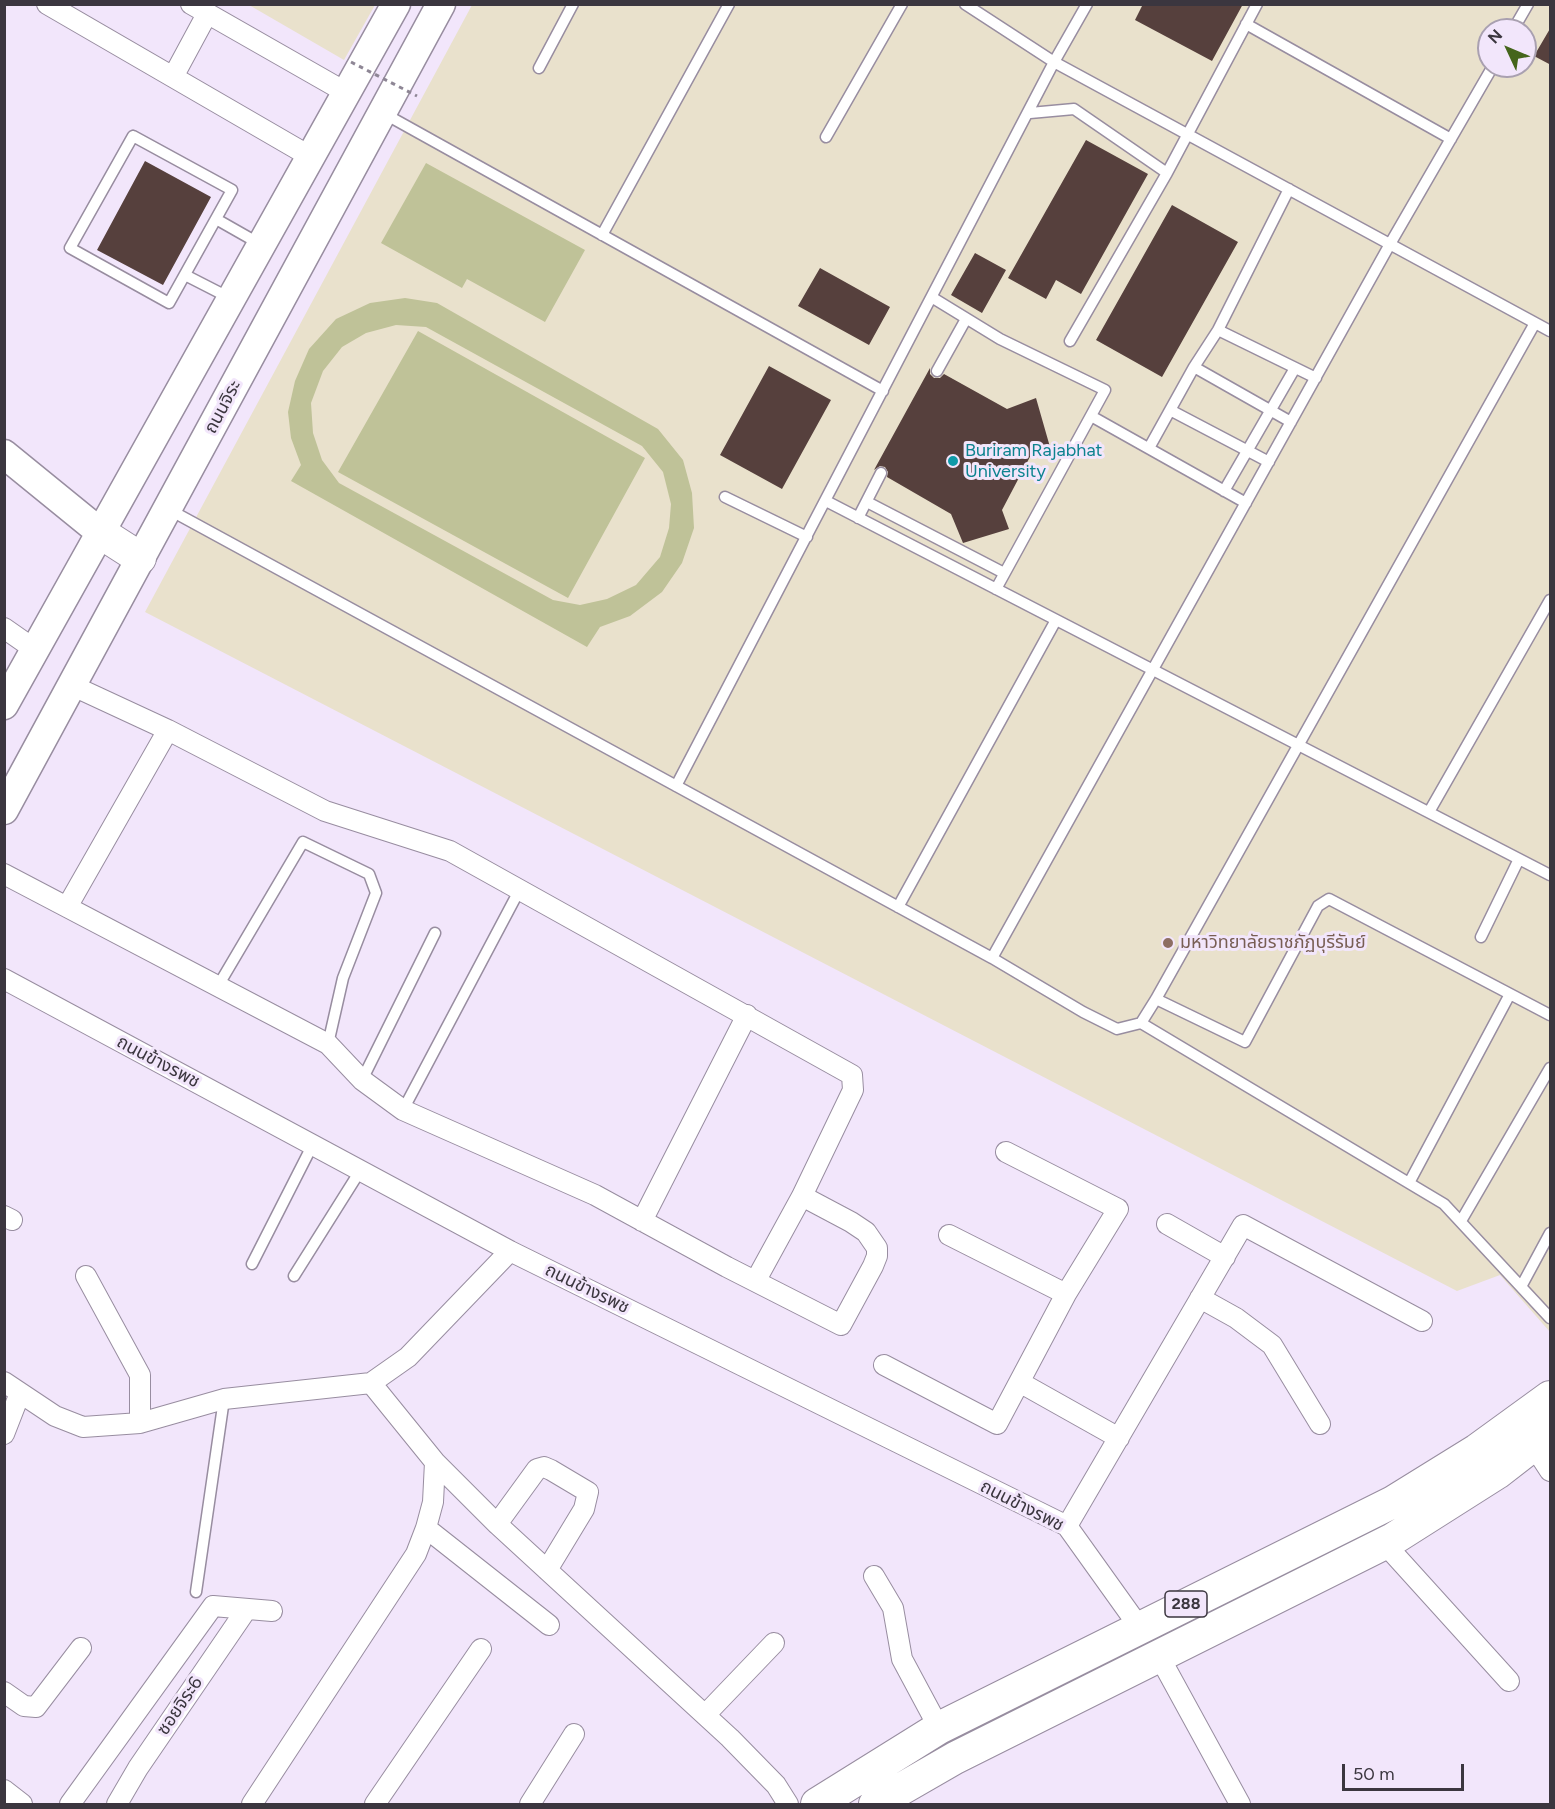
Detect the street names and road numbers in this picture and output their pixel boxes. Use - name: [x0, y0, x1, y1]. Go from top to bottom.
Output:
- street label: ถนนจิระ: [200, 377, 246, 437]
- street label: ถนนข้างรพช: [113, 1031, 203, 1093]
- street label: ถนนข้างรพช: [541, 1259, 633, 1319]
- street label: ถนนข้างรพช: [977, 1476, 1067, 1536]
- road number: 288: [1165, 1591, 1207, 1617]
- street label: ซอยจิระ6: [153, 1673, 207, 1739]

